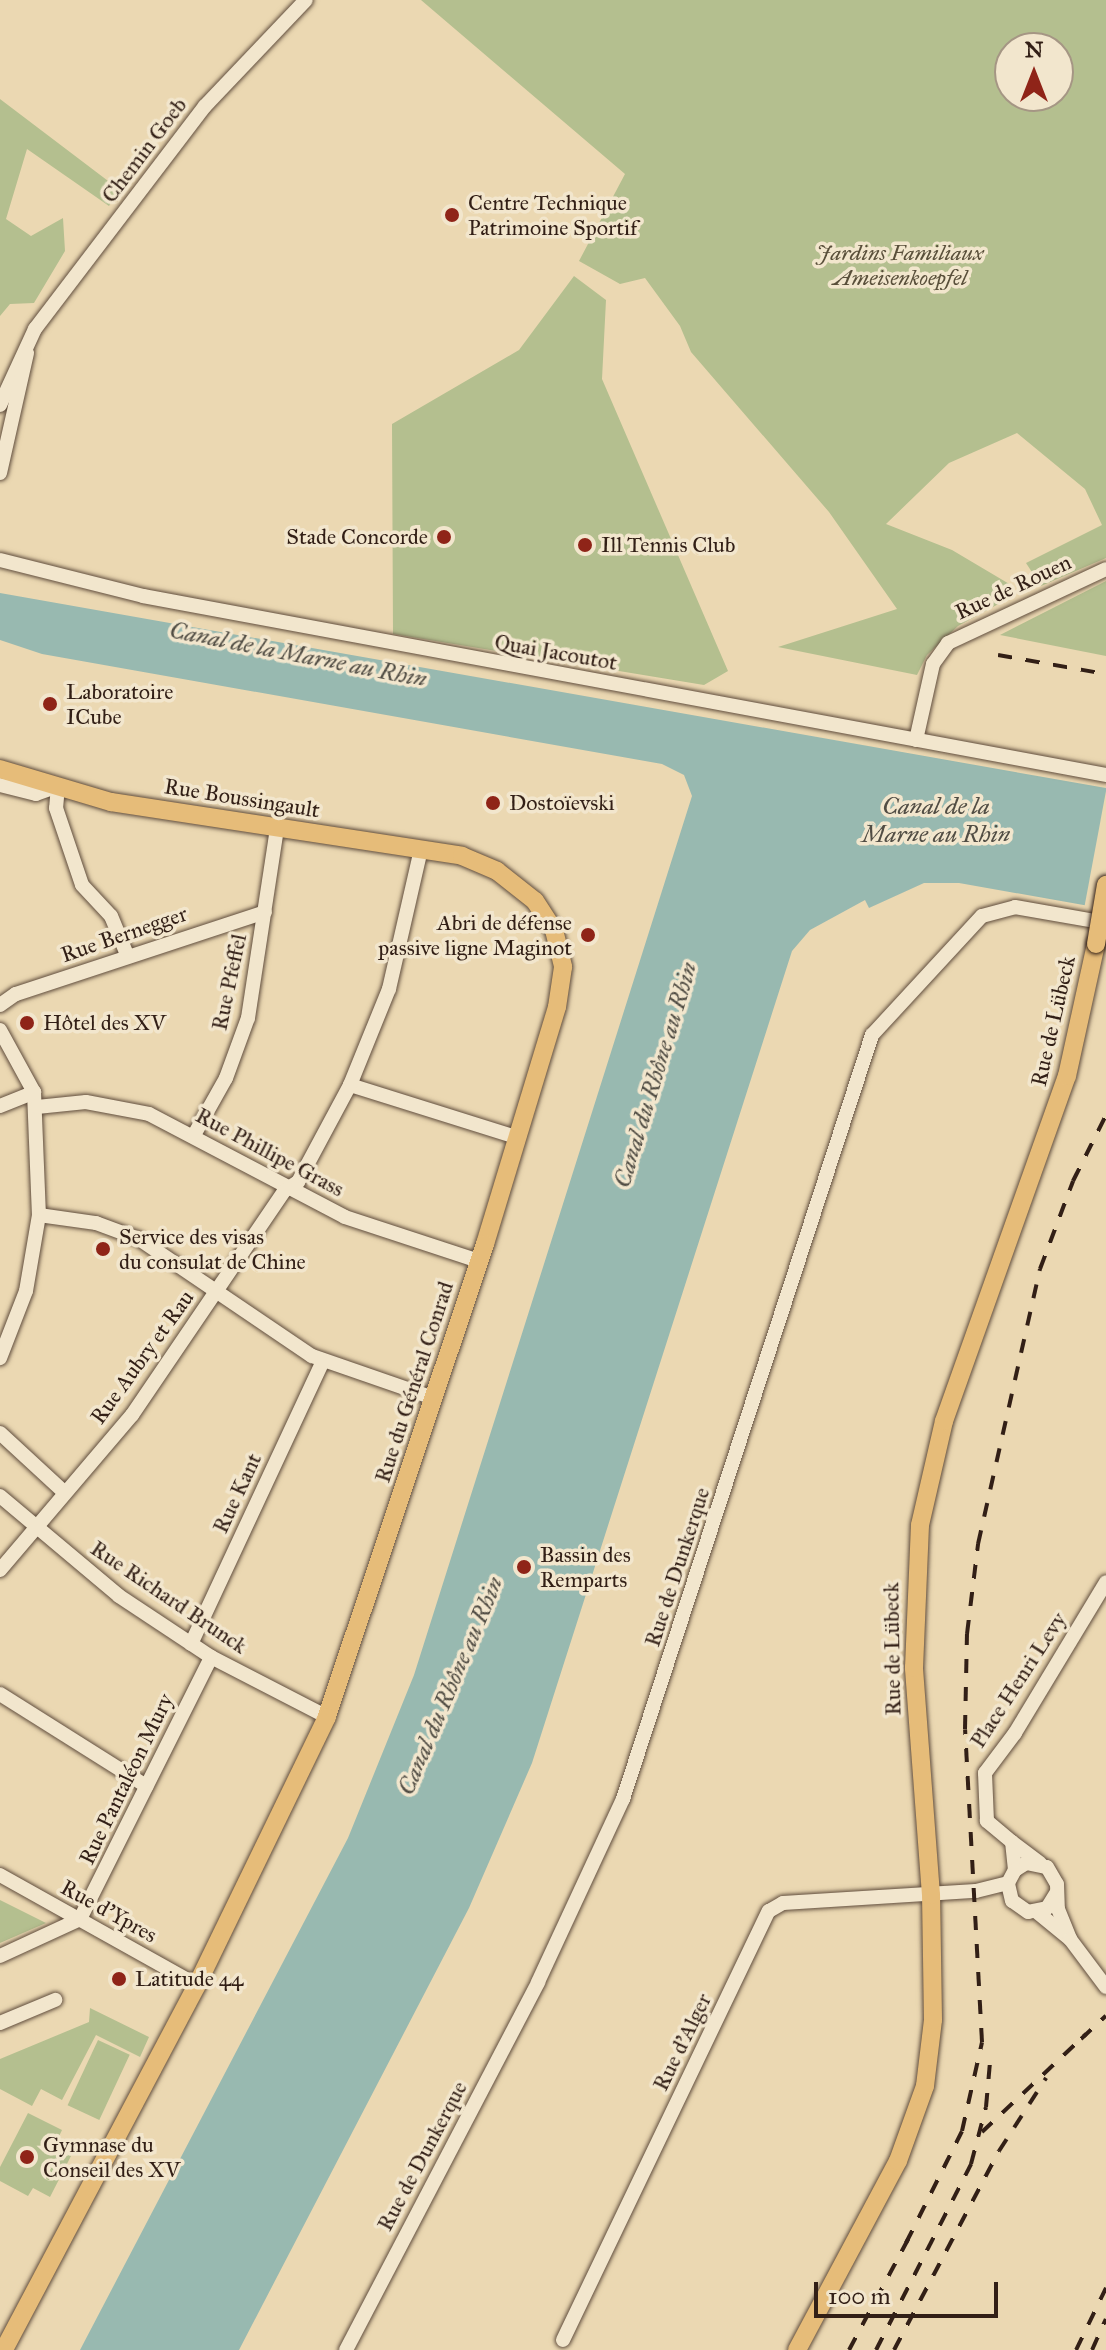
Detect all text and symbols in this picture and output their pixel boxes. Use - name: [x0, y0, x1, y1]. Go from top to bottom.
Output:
- north arrow: [994, 32, 1074, 112]
- text: N: [1025, 36, 1043, 63]
- street label: Chemin Goeb: [96, 92, 192, 208]
- place label: Centre Technique Patrimoine Sportif: [468, 189, 637, 240]
- marker: Centre Technique Patrimoine Sportif: [443, 206, 461, 224]
- park label: Jardins Familiaux Ameisenkoepfel: [816, 239, 984, 290]
- place label: Stade Concorde: [286, 524, 428, 550]
- marker: Stade Concorde: [435, 528, 453, 546]
- place label: Ill Tennis Club: [601, 532, 735, 558]
- marker: Ill Tennis Club: [576, 536, 594, 554]
- street label: Rue de Rouen: [951, 549, 1075, 625]
- water label: Canal de la Marne au Rhin: [167, 616, 429, 694]
- street label: Quai Jacoutot: [493, 628, 619, 676]
- place label: Laboratoire ICube: [66, 678, 173, 730]
- marker: Laboratoire ICube: [41, 695, 59, 713]
- street label: Rue Boussingault: [162, 773, 322, 823]
- place label: Dostoïevski: [509, 790, 615, 816]
- water label: Canal de la Marne au Rhin: [862, 793, 1010, 849]
- marker: Dostoïevski: [484, 794, 502, 812]
- street label: Rue Bernegger: [57, 900, 191, 968]
- place label: Abri de défense passive ligne Maginot: [378, 909, 572, 960]
- marker: Abri de défense passive ligne Maginot: [579, 926, 597, 944]
- street label: Rue Pfeffel: [206, 931, 252, 1033]
- street label: Rue de Lübeck: [1025, 953, 1081, 1089]
- water label: Canal du Rhône au Rhin: [608, 959, 704, 1191]
- place label: Hôtel des XV: [43, 1010, 166, 1036]
- marker: Hôtel des XV: [18, 1014, 36, 1032]
- street label: Rue Phillipe Grass: [191, 1102, 349, 1202]
- place label: Service des visas du consulat de Chine: [119, 1223, 306, 1274]
- marker: Service des visas du consulat de Chine: [94, 1240, 112, 1258]
- street label: Rue du Général Conrad: [369, 1278, 459, 1486]
- street label: Rue Aubry et Rau: [85, 1285, 199, 1429]
- street label: Rue Kant: [207, 1449, 267, 1537]
- street label: Rue de Dunkerque: [639, 1484, 715, 1650]
- street label: Rue Richard Brunck: [86, 1535, 252, 1659]
- place label: Bassin des Remparts: [540, 1541, 631, 1592]
- marker: Bassin des Remparts: [515, 1558, 533, 1576]
- water label: Canal du Rhône au Rhin: [392, 1573, 510, 1799]
- street label: Rue de Lübeck: [878, 1582, 906, 1716]
- street label: Place Henri Levy: [964, 1607, 1072, 1753]
- street label: Rue Pantaléon Mury: [73, 1689, 179, 1869]
- street label: Rue d'Ypres: [56, 1874, 162, 1948]
- place label: Latitude 44: [135, 1966, 243, 1992]
- marker: Latitude 44: [110, 1970, 128, 1988]
- street label: Rue d'Alger: [647, 1989, 717, 2095]
- street label: Rue de Dunkerque: [371, 2077, 473, 2235]
- place label: Gymnase du Conseil des XV: [43, 2131, 180, 2182]
- marker: Gymnase du Conseil des XV: [18, 2148, 36, 2166]
- scale bar: [818, 2266, 1002, 2316]
- text: 100 m: [828, 2281, 891, 2311]

